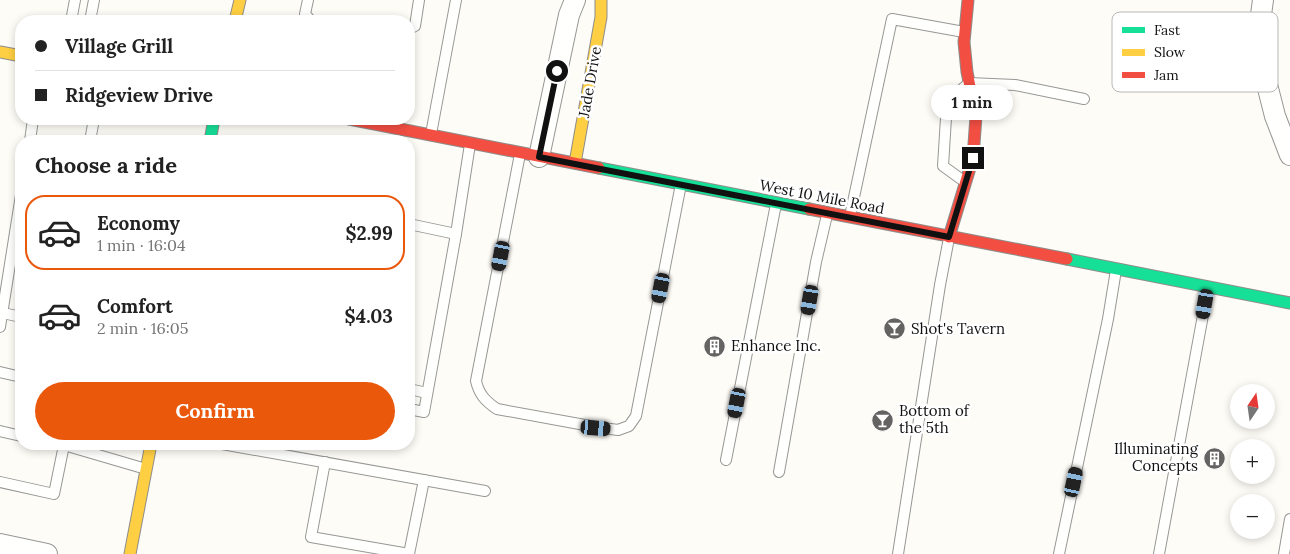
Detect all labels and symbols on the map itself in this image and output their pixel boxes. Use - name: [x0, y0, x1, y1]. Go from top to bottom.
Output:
- legend: [1112, 12, 1278, 92]
- text: Fast: [1154, 21, 1181, 39]
- text: Slow: [1154, 43, 1186, 61]
- street label: Jade Drive: [574, 45, 605, 120]
- route start: [546, 60, 568, 82]
- text: Jam: [1153, 66, 1179, 84]
- callout: 1 min: [932, 86, 1014, 120]
- route end: [962, 147, 984, 169]
- street label: West 10 Mile Road: [758, 175, 886, 218]
- car: [490, 240, 511, 272]
- car: [650, 272, 671, 304]
- car: [800, 284, 819, 316]
- car: [1195, 288, 1214, 320]
- bar icon: Shot's Tavern: [883, 317, 907, 341]
- place label: Shot's Tavern: [911, 319, 1005, 338]
- building icon: Enhance Inc.: [703, 334, 727, 358]
- place label: Enhance Inc.: [731, 336, 821, 355]
- north arrow: [1230, 384, 1275, 429]
- car: [726, 387, 747, 419]
- place label: Bottom of the 5th: [899, 401, 970, 437]
- bar icon: Bottom of the 5th: [871, 408, 895, 432]
- car: [580, 419, 611, 437]
- place label: Illuminating Concepts: [1114, 439, 1199, 475]
- building icon: Illuminating Concepts: [1202, 446, 1226, 470]
- car: [1063, 466, 1084, 498]

